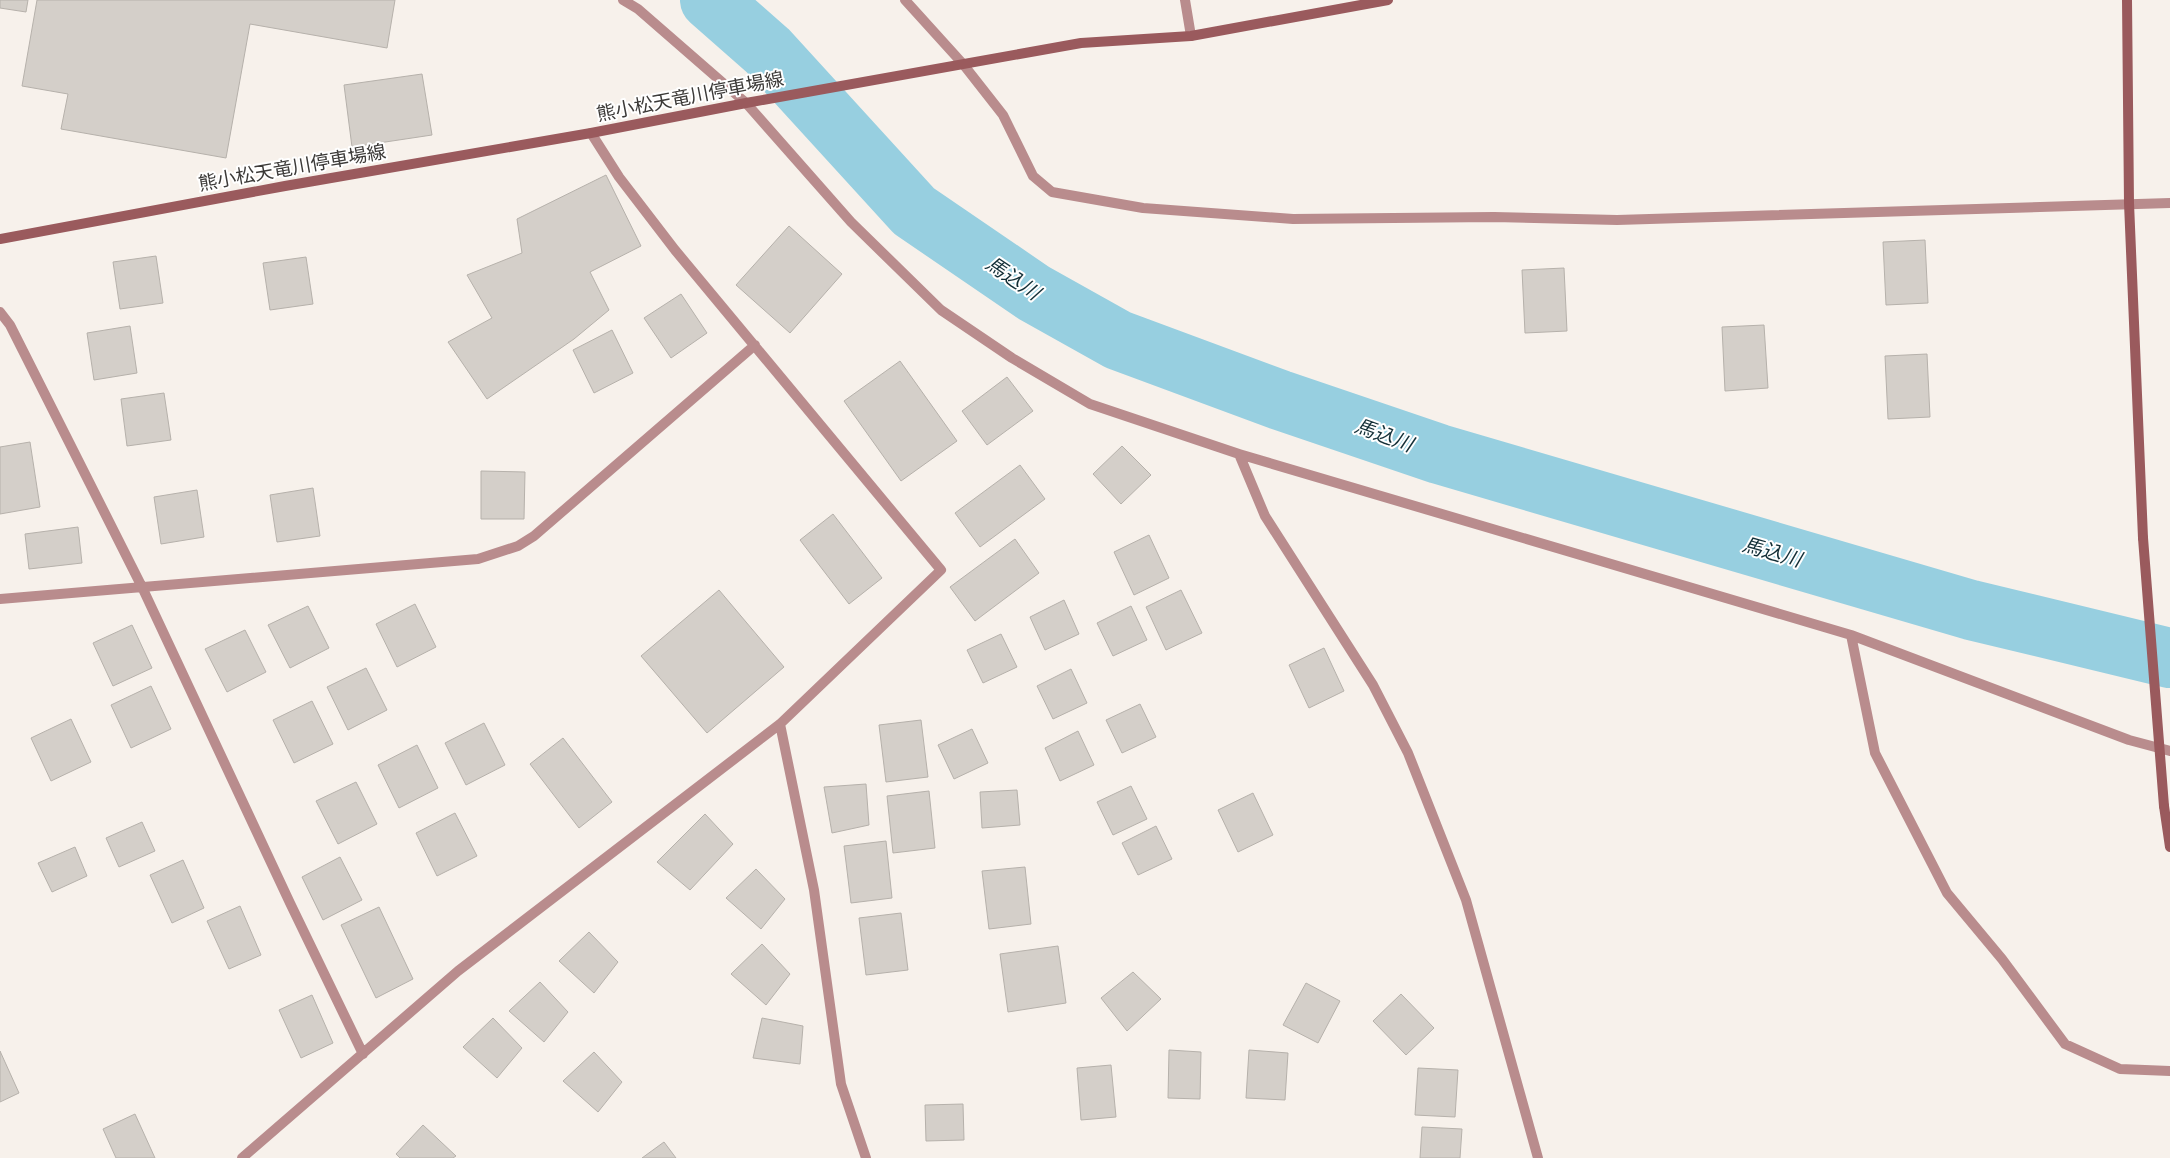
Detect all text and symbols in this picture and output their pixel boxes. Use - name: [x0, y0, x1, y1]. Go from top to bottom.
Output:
- street label: 熊小松天竜川停車場線: [594, 66, 786, 127]
- street label: 熊小松天竜川停車場線: [196, 139, 388, 196]
- water label: 馬込川: [981, 250, 1047, 307]
- water label: 馬込川: [1351, 413, 1419, 458]
- water label: 馬込川: [1740, 531, 1806, 573]

